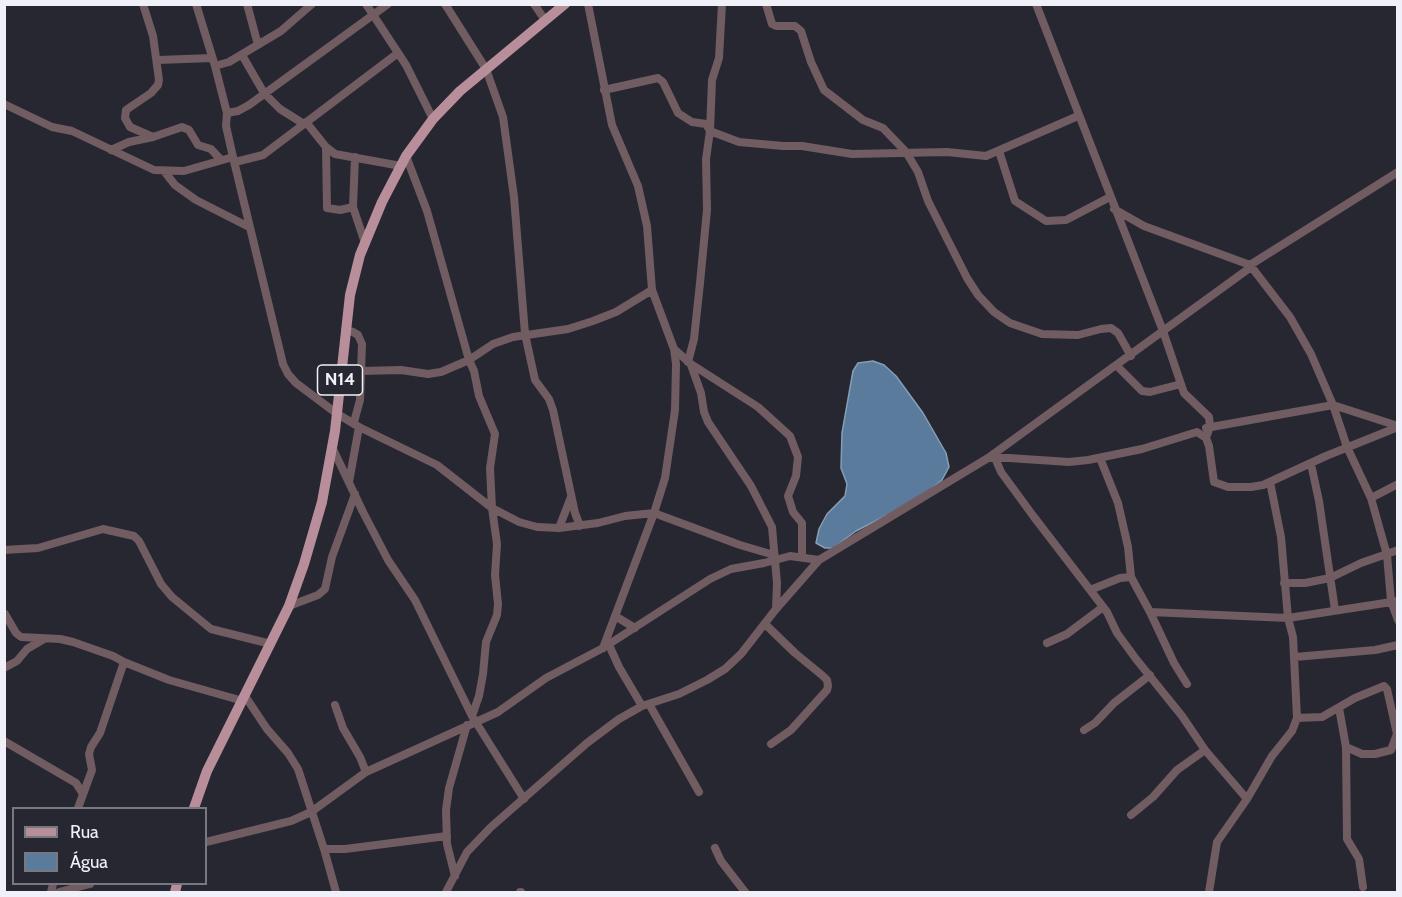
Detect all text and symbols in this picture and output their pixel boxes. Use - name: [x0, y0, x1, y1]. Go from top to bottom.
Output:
- road number: N14: [318, 365, 362, 395]
- legend: [12, 807, 207, 885]
- text: Rua: [70, 821, 99, 843]
- text: Água: [70, 851, 108, 873]

